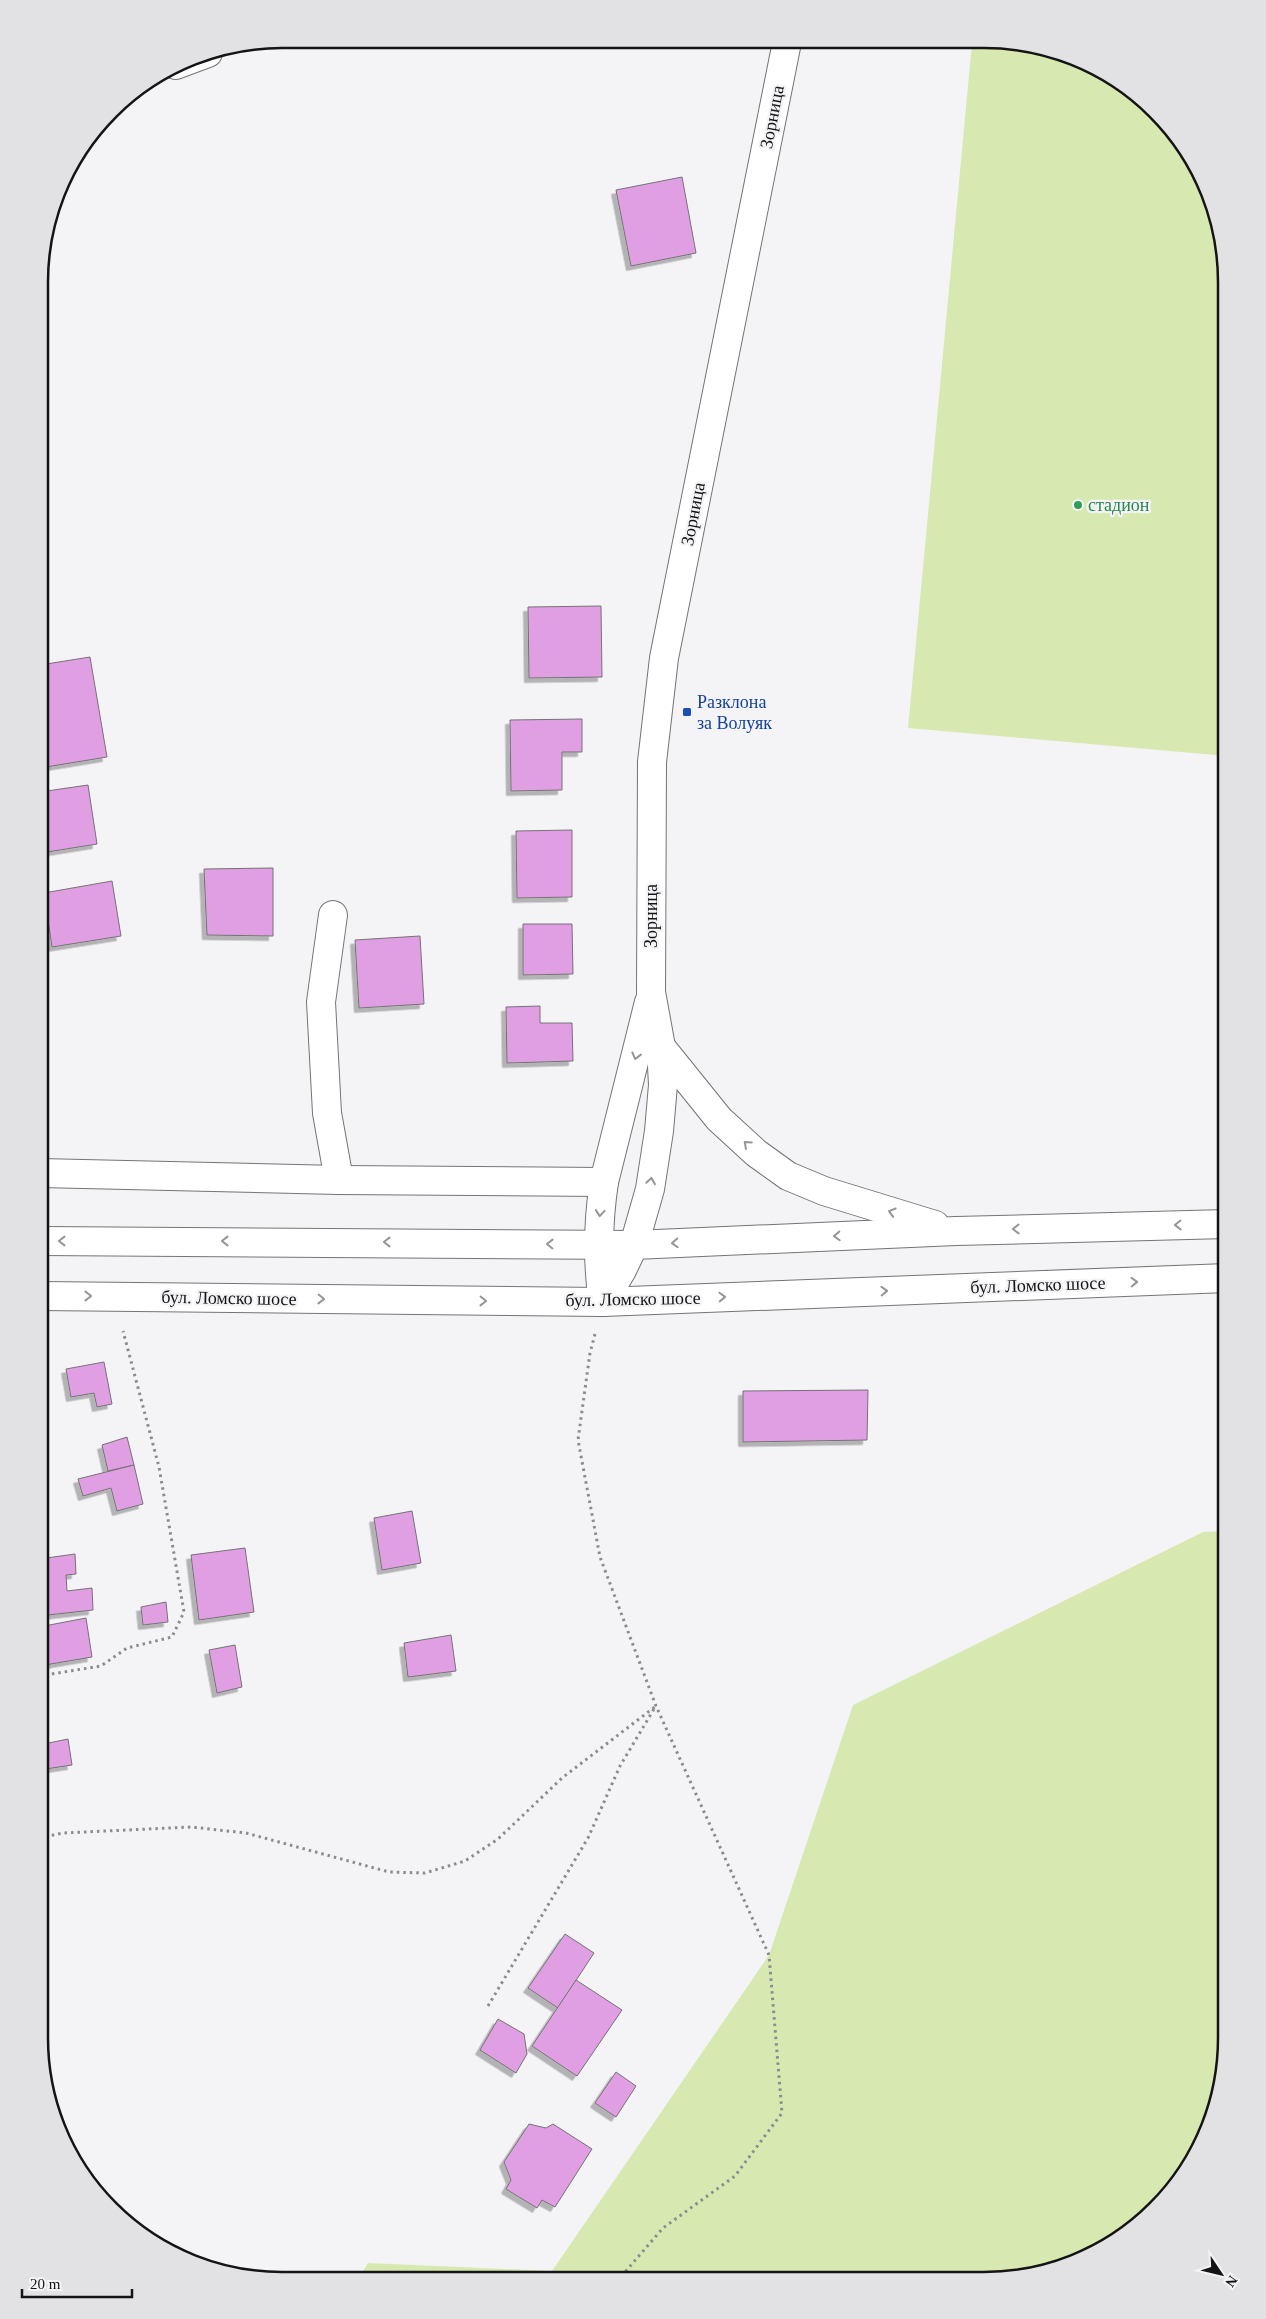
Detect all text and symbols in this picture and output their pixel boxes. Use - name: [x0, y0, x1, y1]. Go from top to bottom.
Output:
- street label: Зорница: [756, 84, 788, 150]
- street label: Зорница: [677, 481, 709, 547]
- place label: стадион: [1088, 495, 1150, 515]
- marker: стадион: [1072, 499, 1084, 511]
- place label: Разклона за Волуяк: [697, 692, 772, 733]
- marker: Разклона за Волуяк: [681, 706, 693, 718]
- street label: Зорница: [641, 884, 661, 948]
- one-way arrow: [631, 1052, 642, 1061]
- one-way arrow: [743, 1141, 752, 1150]
- one-way arrow: [646, 1177, 656, 1186]
- one-way arrow: [889, 1207, 897, 1217]
- one-way arrow: [595, 1209, 606, 1217]
- one-way arrow: [1174, 1220, 1182, 1231]
- one-way arrow: [1012, 1224, 1020, 1235]
- one-way arrow: [833, 1231, 840, 1241]
- one-way arrow: [58, 1236, 66, 1246]
- one-way arrow: [221, 1236, 228, 1246]
- one-way arrow: [383, 1237, 391, 1247]
- one-way arrow: [671, 1238, 679, 1249]
- one-way arrow: [546, 1239, 554, 1249]
- street label: бул. Ломско шосе: [970, 1273, 1106, 1297]
- one-way arrow: [1130, 1277, 1138, 1287]
- one-way arrow: [880, 1286, 888, 1296]
- street label: бул. Ломско шосе: [161, 1287, 297, 1309]
- street label: бул. Ломско шосе: [565, 1288, 701, 1310]
- one-way arrow: [85, 1291, 93, 1301]
- one-way arrow: [718, 1292, 726, 1302]
- one-way arrow: [318, 1294, 325, 1304]
- one-way arrow: [480, 1295, 488, 1306]
- north arrow: [1196, 2249, 1246, 2299]
- scale bar: [22, 2266, 132, 2298]
- text: N: [1222, 2273, 1240, 2290]
- text: 20 m: [30, 2276, 61, 2292]

